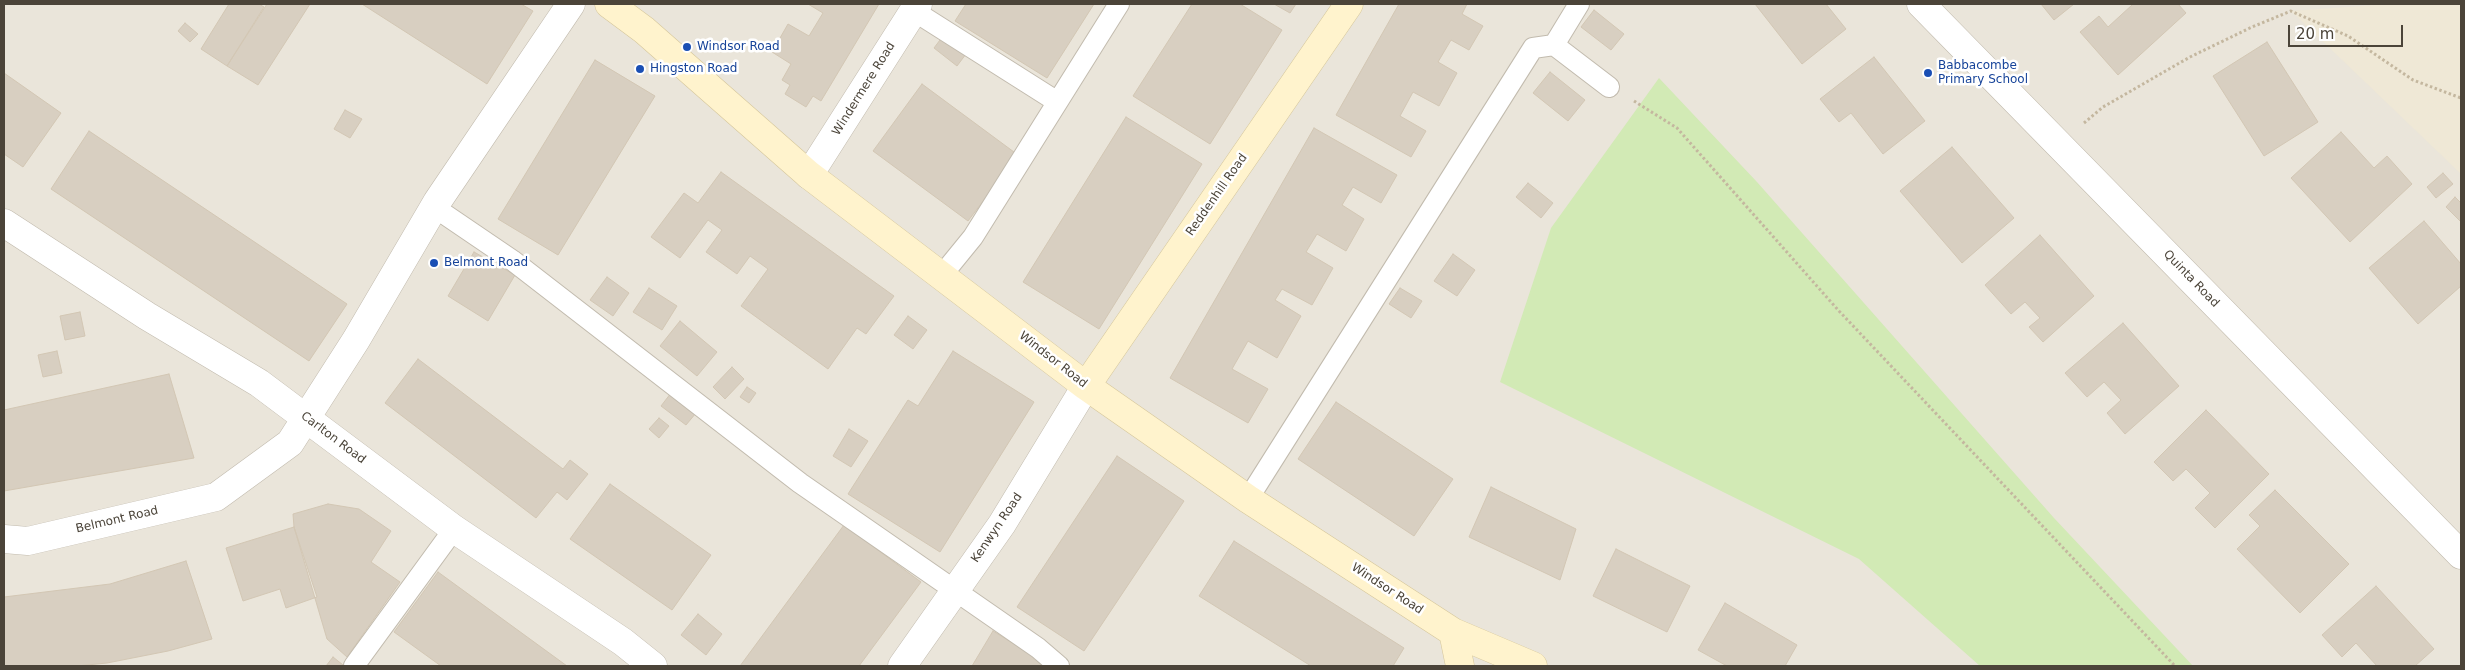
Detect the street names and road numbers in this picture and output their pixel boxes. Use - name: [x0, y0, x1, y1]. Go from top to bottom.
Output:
- street label: Windermere Road: [829, 40, 899, 138]
- street label: Reddenhill Road: [1183, 151, 1251, 239]
- street label: Quinta Road: [2160, 247, 2222, 311]
- street label: Windsor Road: [1016, 329, 1090, 391]
- street label: Carlton Road: [298, 409, 368, 467]
- street label: Kenwyn Road: [968, 491, 1026, 565]
- street label: Belmont Road: [74, 504, 160, 536]
- street label: Windsor Road: [1348, 560, 1426, 618]

